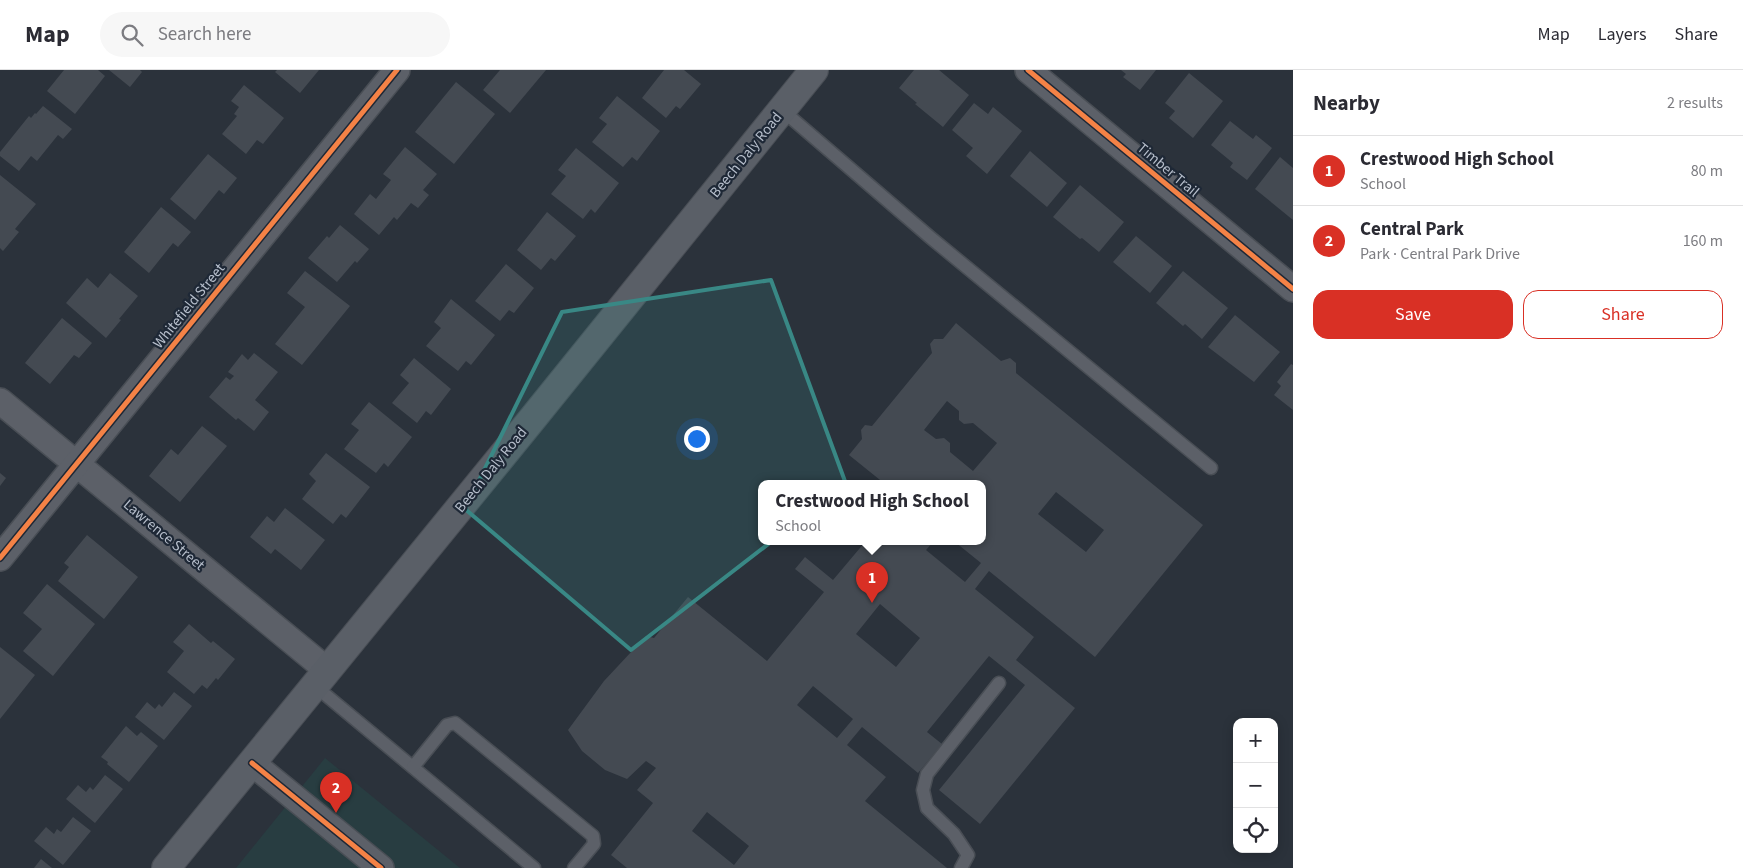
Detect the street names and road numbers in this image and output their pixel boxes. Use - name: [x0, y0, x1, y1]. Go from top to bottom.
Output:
- street label: Beech Daly Road: [705, 108, 787, 202]
- street label: Timber Trail: [1132, 138, 1204, 202]
- street label: Whitefield Street: [148, 259, 230, 353]
- street label: Beech Daly Road: [450, 423, 532, 517]
- street label: Lawrence Street: [119, 495, 209, 575]

